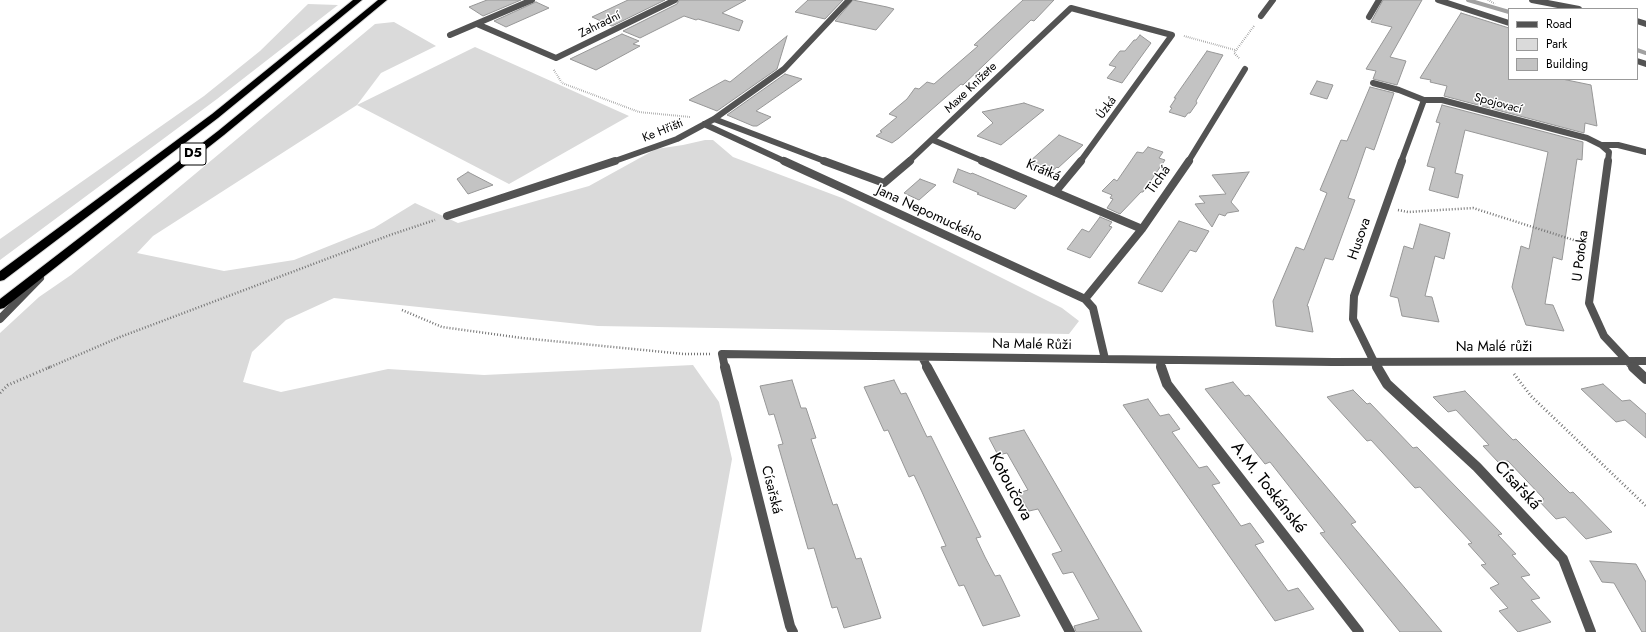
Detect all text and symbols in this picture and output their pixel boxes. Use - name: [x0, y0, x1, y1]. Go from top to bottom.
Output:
- legend: [1508, 8, 1638, 80]
- street label: Zahradní: [577, 9, 623, 41]
- text: Road: [1546, 15, 1572, 33]
- text: Park: [1546, 35, 1567, 53]
- text: Building: [1546, 55, 1588, 73]
- street label: Maxe Knížete: [942, 60, 1000, 116]
- street label: Spojovací: [1472, 91, 1524, 117]
- street label: Úzká: [1094, 94, 1120, 122]
- street label: Ke Hřišti: [640, 116, 686, 146]
- road number: D5: [180, 143, 206, 165]
- street label: Krátká: [1023, 156, 1063, 186]
- street label: Tichá: [1143, 162, 1175, 198]
- street label: Jana Nepomuckého: [873, 182, 985, 246]
- street label: Husova: [1345, 216, 1375, 262]
- street label: U Potoka: [1570, 229, 1592, 283]
- street label: Na Malé Růži: [992, 336, 1072, 354]
- street label: Na Malé růži: [1456, 340, 1532, 356]
- street label: A.M. Toskánské: [1226, 438, 1310, 538]
- street label: Kotoučova: [984, 450, 1036, 524]
- street label: Císařská: [1489, 457, 1545, 515]
- street label: Císařská: [757, 464, 785, 516]

